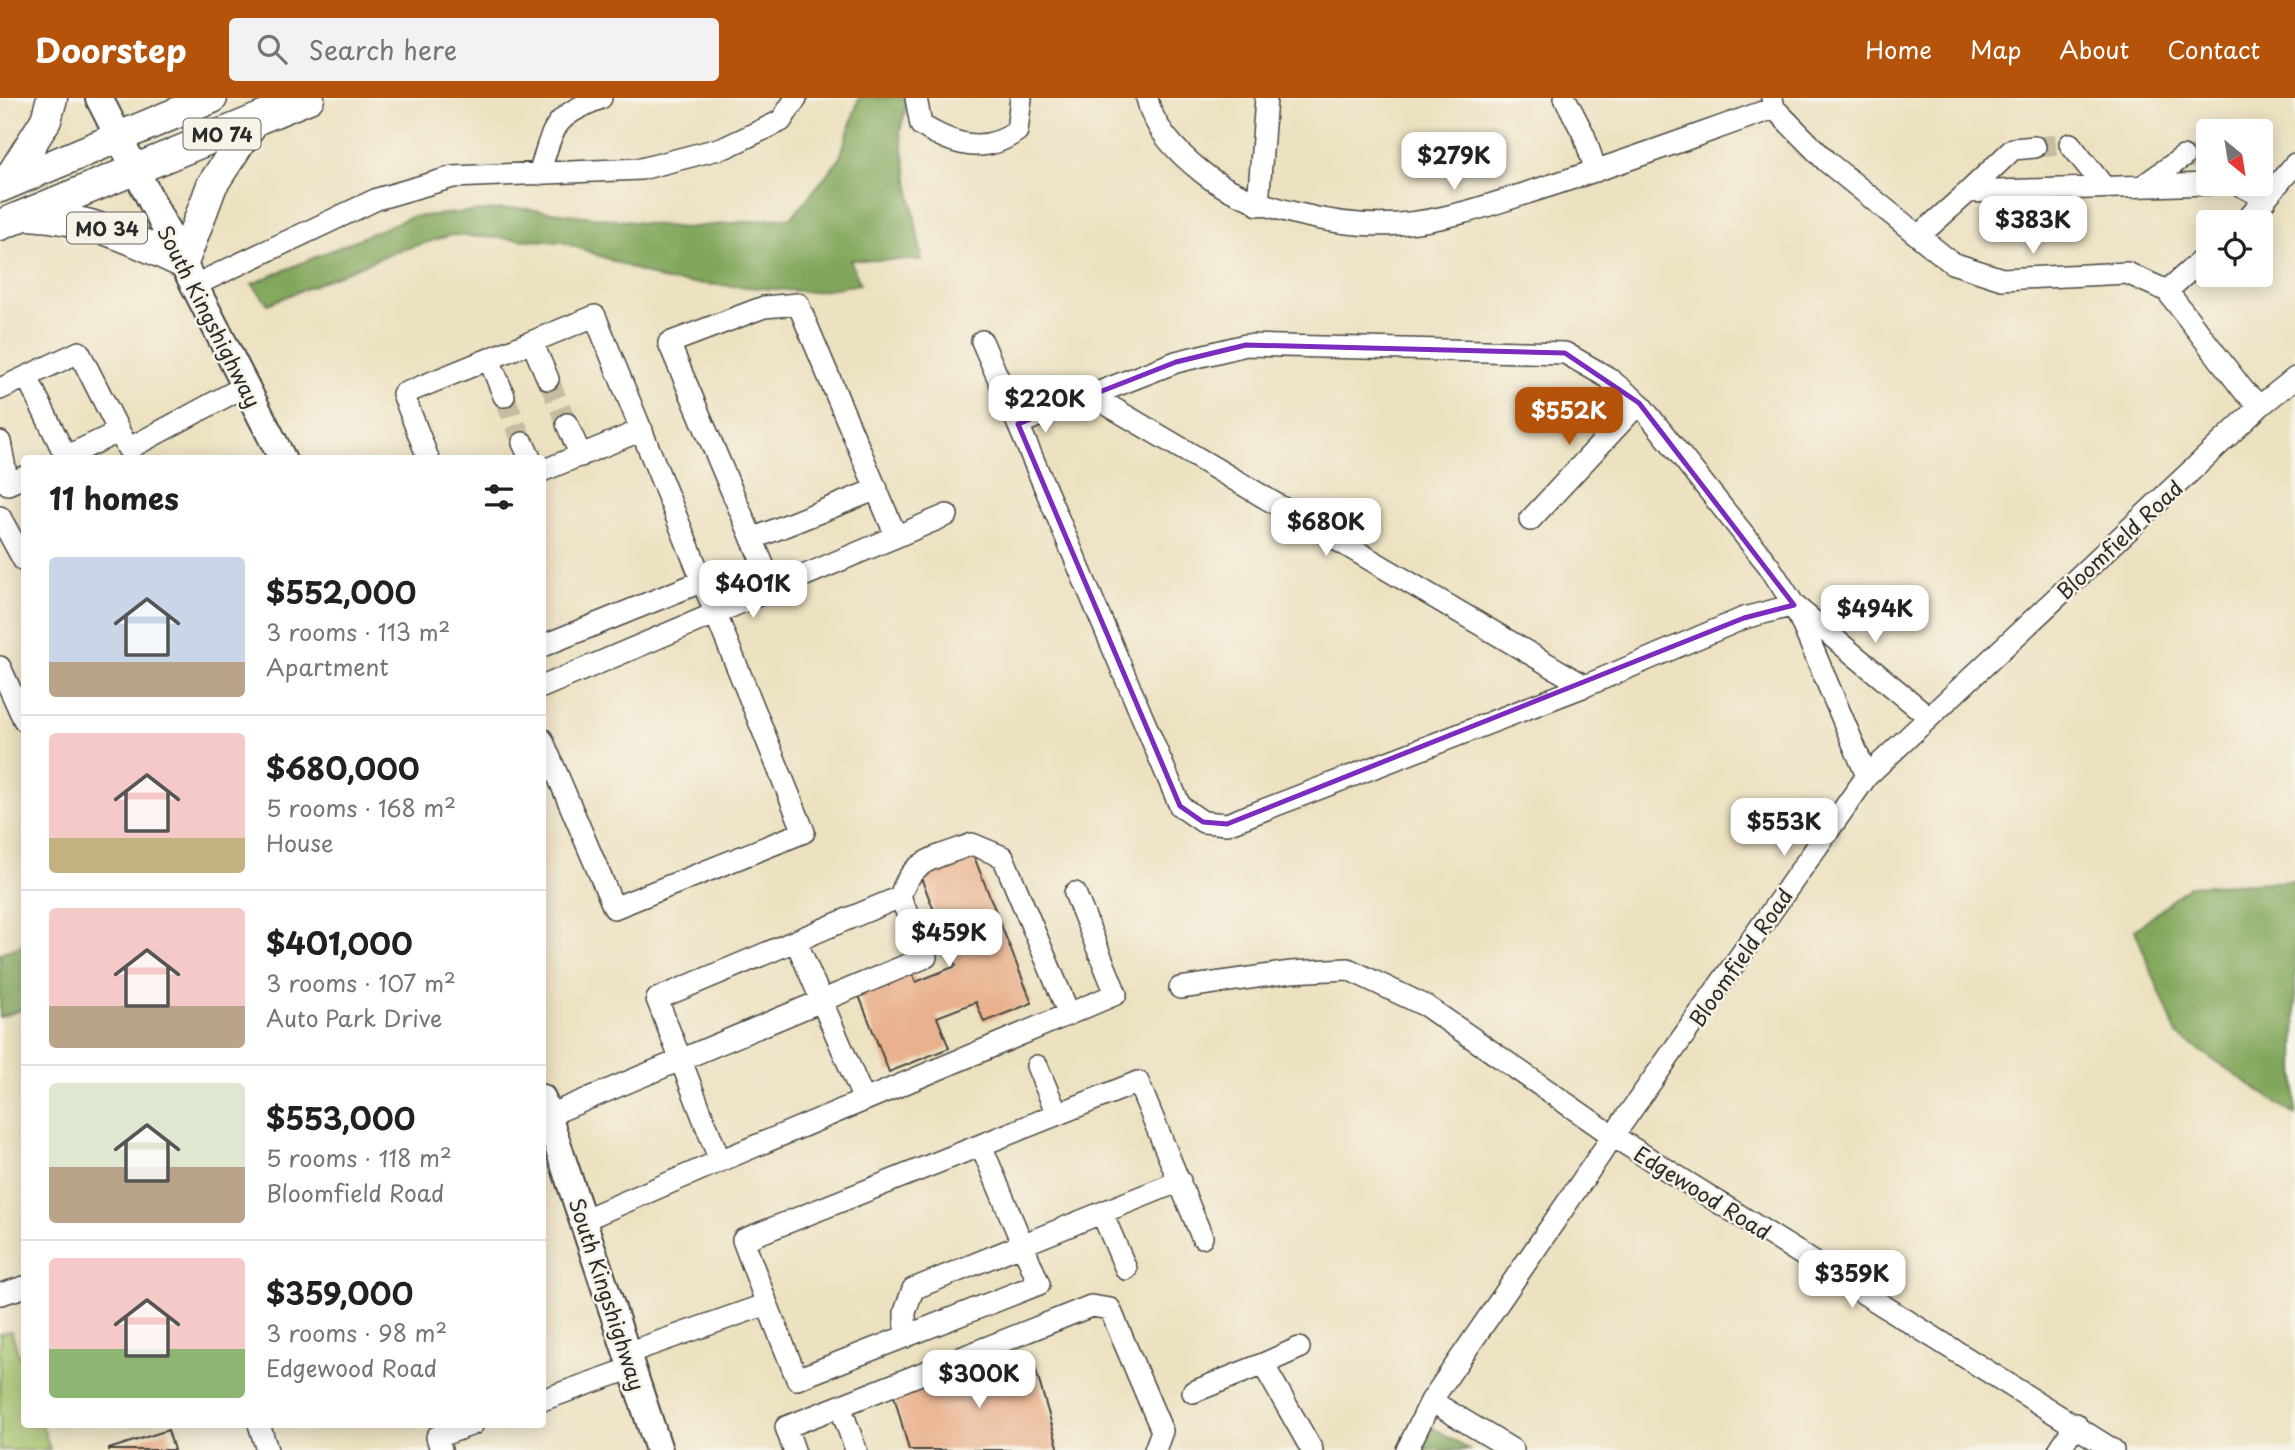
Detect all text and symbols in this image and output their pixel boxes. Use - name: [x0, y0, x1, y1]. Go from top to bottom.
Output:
- search box: [229, 18, 719, 81]
- text: Doorstep: [35, 24, 187, 74]
- icon: search: [253, 30, 291, 68]
- text: Search here: [309, 30, 457, 69]
- text: Home: [1865, 31, 1932, 67]
- text: Map: [1970, 31, 2021, 67]
- text: About: [2059, 31, 2129, 67]
- text: Contact: [2167, 31, 2260, 67]
- road number: MO 74: [184, 118, 260, 150]
- north arrow: [2196, 119, 2273, 196]
- map controls: [2196, 119, 2273, 287]
- pin: $279K: [1405, 132, 1503, 192]
- text: $279K: [1417, 137, 1491, 172]
- pin: $383K: [1984, 197, 2082, 256]
- text: $383K: [1995, 201, 2071, 236]
- button: locate: [2196, 210, 2273, 287]
- road number: MO 34: [67, 212, 147, 244]
- street label: South Kingshighway: [150, 219, 270, 413]
- pin: $220K: [996, 376, 1094, 435]
- text: $220K: [1005, 380, 1085, 415]
- pin: $552K: [1520, 388, 1618, 447]
- text: $552K: [1531, 392, 1607, 427]
- street label: Bloomfield Road: [2049, 472, 2189, 606]
- text: 11 homes: [49, 475, 179, 520]
- icon: filters: [480, 478, 518, 516]
- pin: $680K: [1277, 498, 1375, 558]
- text: $680K: [1287, 503, 1365, 538]
- pin: $401K: [704, 560, 802, 620]
- text: $401K: [715, 565, 791, 600]
- text: $552,000: [266, 569, 416, 614]
- icon: home: [105, 585, 189, 669]
- pin: $494K: [1826, 586, 1924, 645]
- text: $494K: [1837, 590, 1913, 625]
- text: 3 rooms · 113 m²: [266, 614, 450, 649]
- text: Apartment: [266, 649, 389, 684]
- text: $680,000: [266, 745, 420, 790]
- icon: home: [105, 761, 189, 845]
- text: 5 rooms · 168 m²: [266, 790, 456, 825]
- pin: $553K: [1735, 798, 1833, 858]
- text: $553K: [1747, 803, 1821, 838]
- text: House: [266, 825, 333, 860]
- street label: Bloomfield Road: [1680, 881, 1800, 1033]
- pin: $459K: [900, 910, 998, 969]
- text: $459K: [911, 914, 987, 949]
- text: $401,000: [266, 920, 413, 965]
- icon: home: [105, 936, 189, 1020]
- text: 3 rooms · 107 m²: [266, 965, 456, 1000]
- text: Auto Park Drive: [266, 1000, 443, 1035]
- text: $553,000: [266, 1095, 415, 1140]
- icon: home: [105, 1111, 189, 1195]
- street label: Edgewood Road: [1628, 1137, 1778, 1247]
- text: 5 rooms · 118 m²: [266, 1140, 452, 1175]
- text: Bloomfield Road: [266, 1175, 444, 1210]
- street label: South Kingshighway: [562, 1194, 654, 1394]
- pin: $359K: [1803, 1250, 1901, 1310]
- text: $359K: [1815, 1255, 1889, 1290]
- text: $359,000: [266, 1270, 413, 1315]
- icon: home: [105, 1286, 189, 1370]
- text: 3 rooms · 98 m²: [266, 1315, 447, 1350]
- text: Edgewood Road: [266, 1350, 437, 1385]
- pin: $300K: [930, 1350, 1028, 1410]
- text: $300K: [938, 1355, 1020, 1390]

